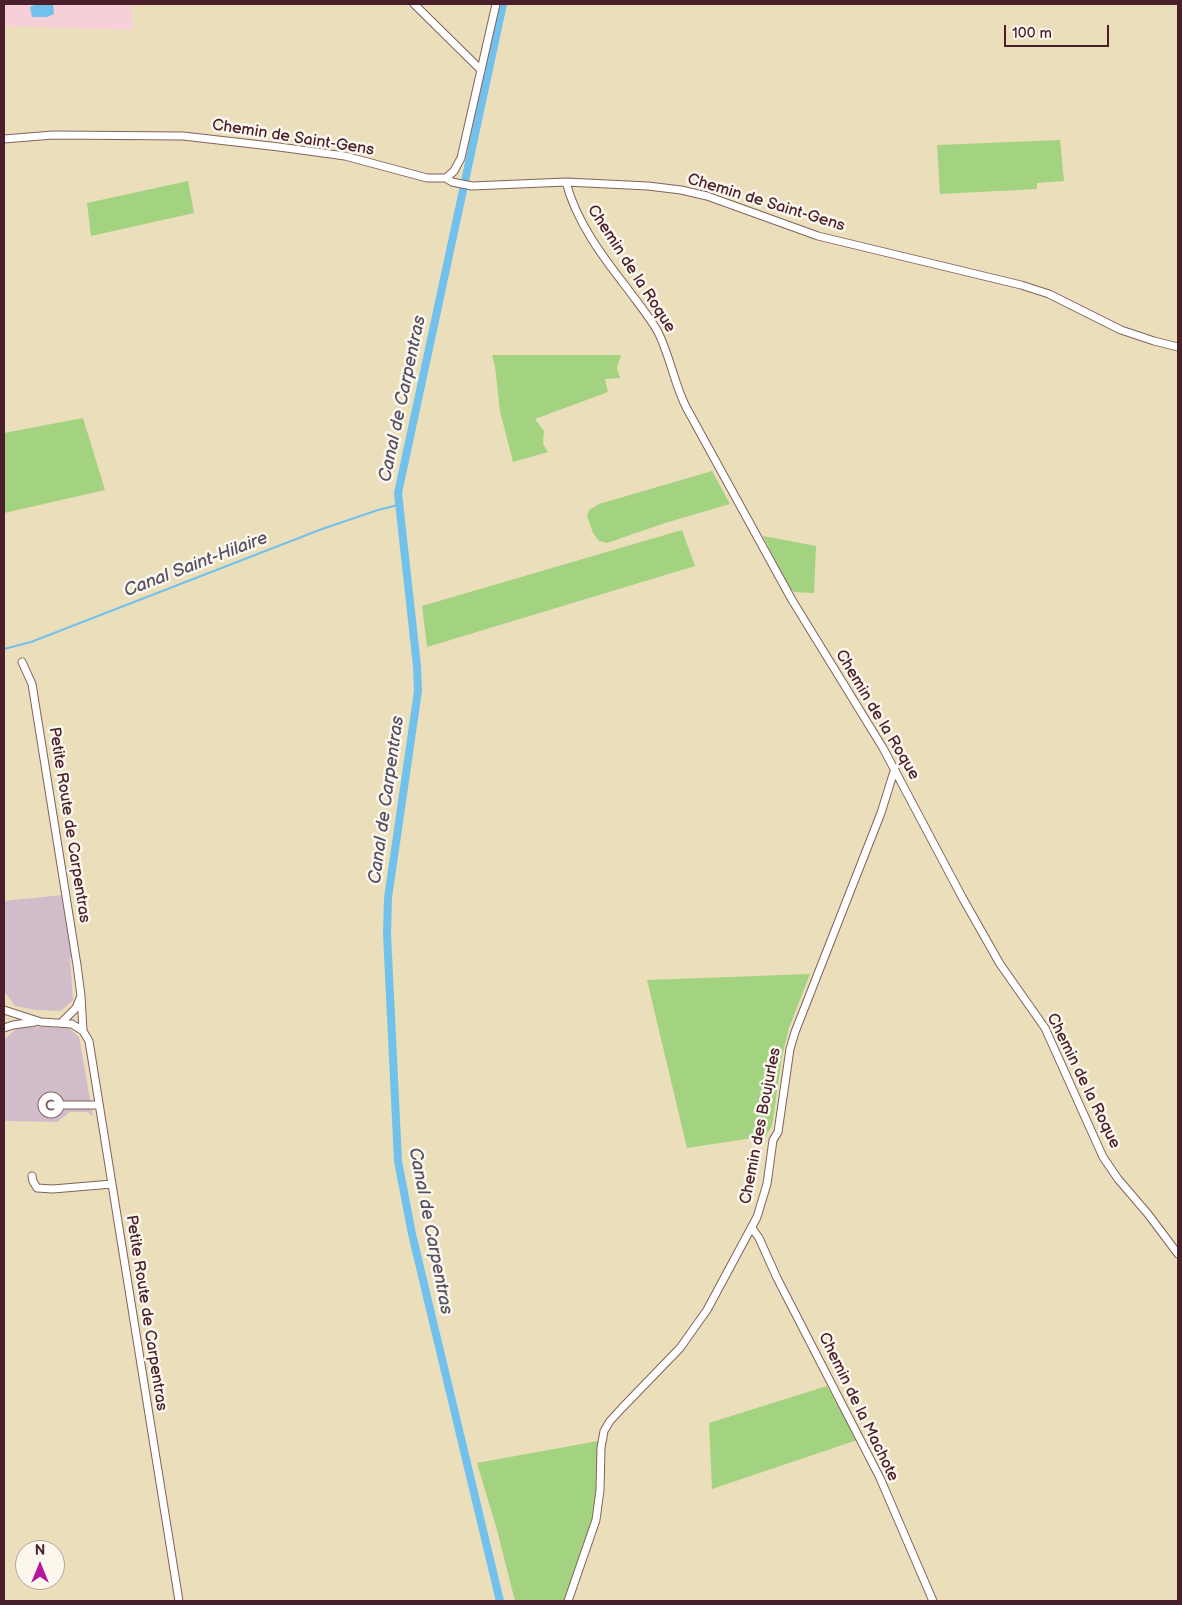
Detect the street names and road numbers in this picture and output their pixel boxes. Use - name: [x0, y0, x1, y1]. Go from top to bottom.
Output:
- street label: Chemin de Saint-Gens: [211, 116, 375, 160]
- street label: Chemin de Saint-Gens: [685, 170, 847, 236]
- street label: Chemin de la Roque: [583, 202, 679, 336]
- street label: Chemin de la Roque: [831, 647, 923, 783]
- street label: Petite Route de Carpentras: [44, 726, 94, 924]
- street label: Chemin de la Roque: [1042, 1010, 1124, 1152]
- street label: Chemin des Boujurles: [736, 1046, 786, 1206]
- street label: Petite Route de Carpentras: [121, 1214, 171, 1412]
- street label: Chemin de la Machote: [814, 1330, 902, 1484]

